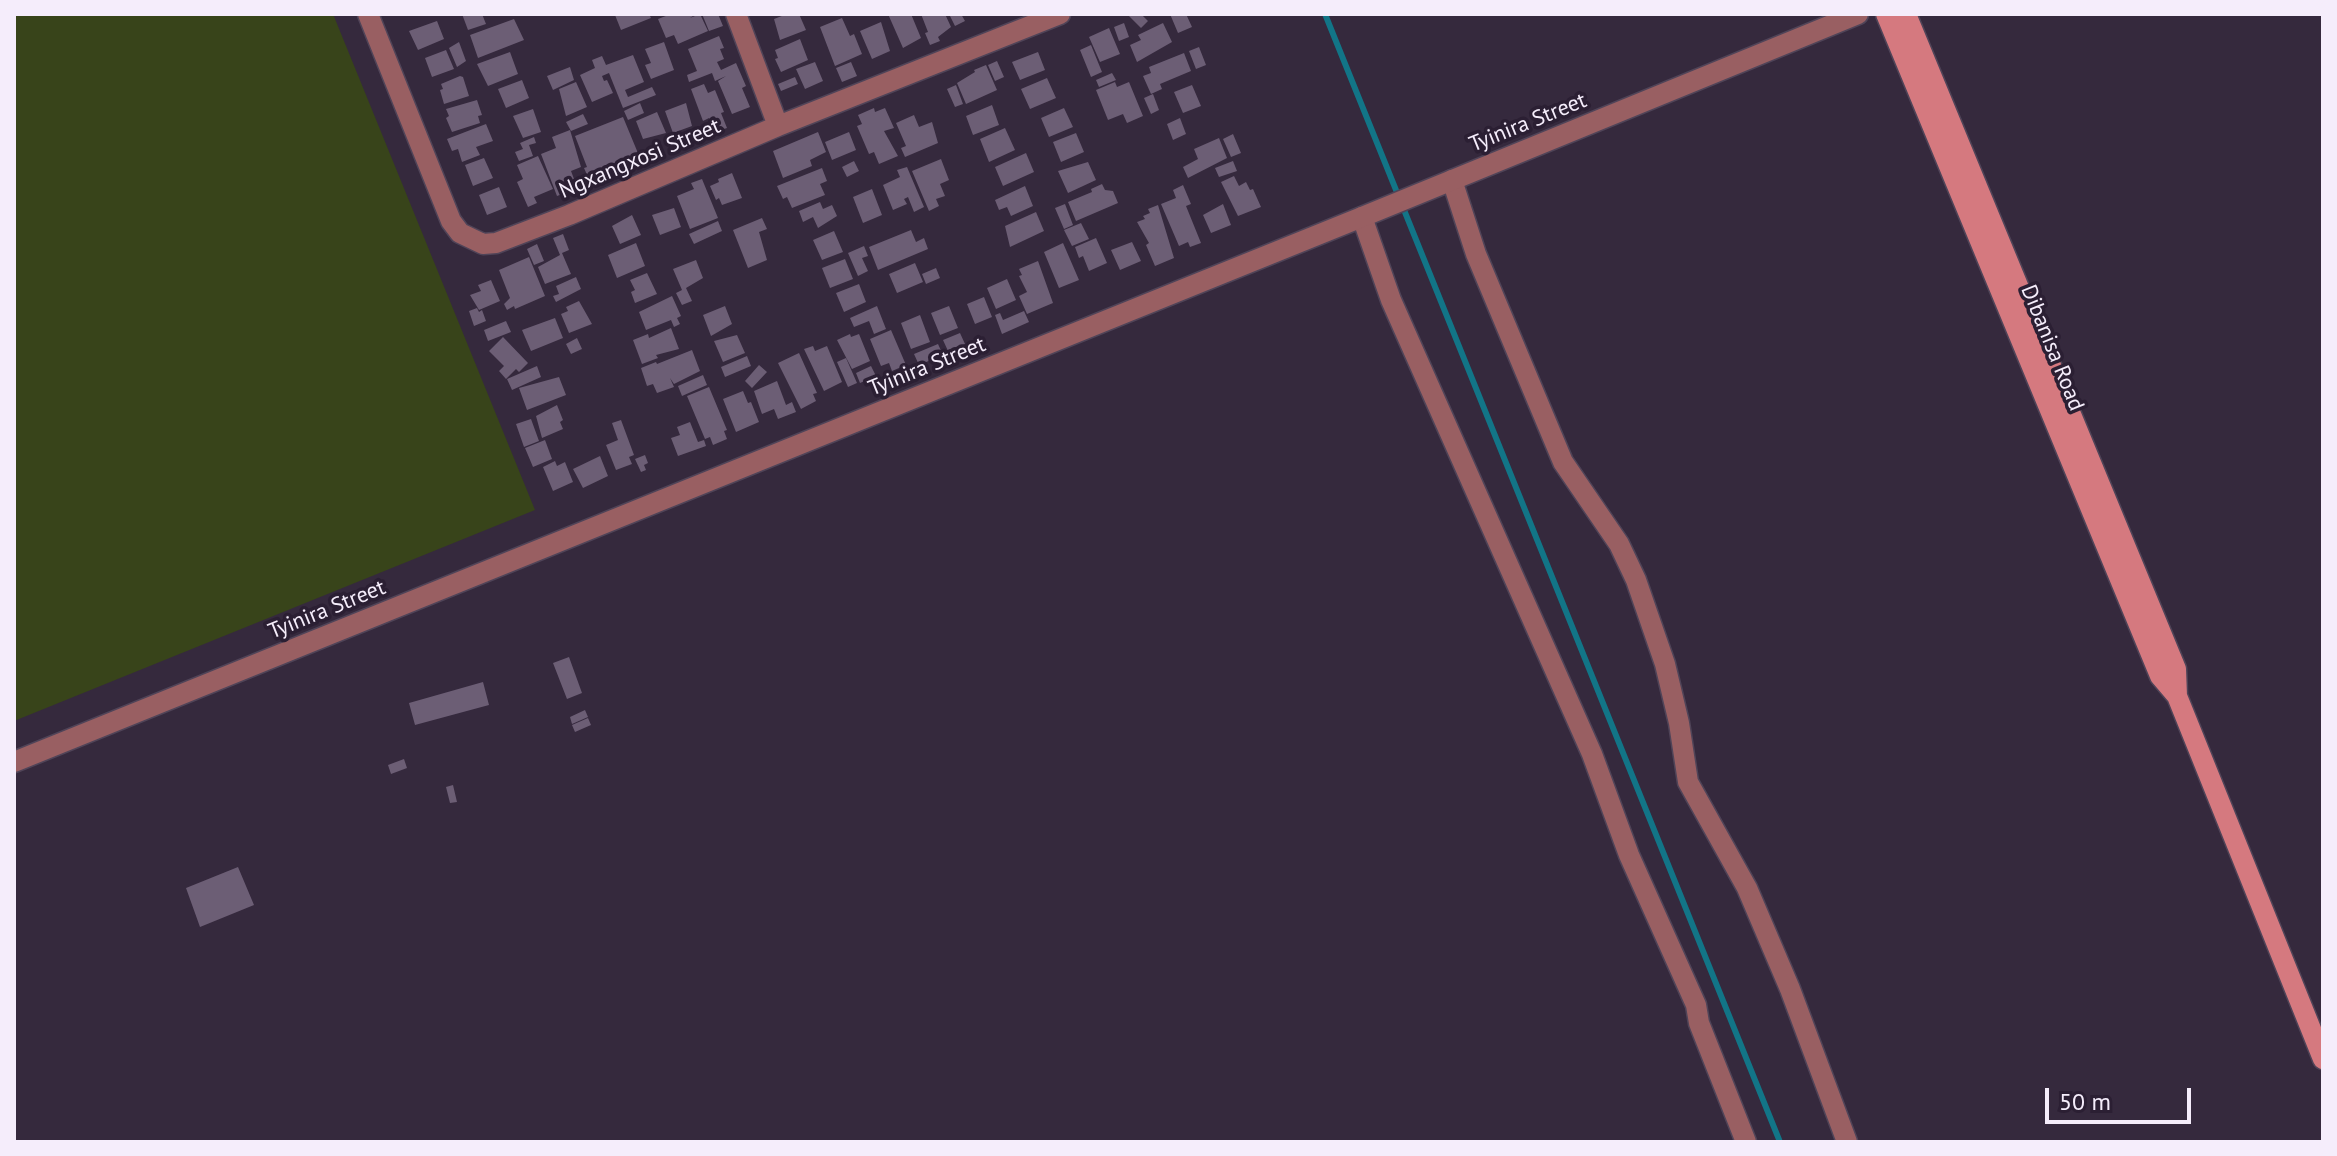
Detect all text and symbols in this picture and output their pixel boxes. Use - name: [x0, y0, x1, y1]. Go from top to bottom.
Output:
- street label: Tyinira Street: [1466, 88, 1590, 158]
- street label: Ngxangxosi Street: [555, 113, 725, 205]
- street label: Dibanisa Road: [2015, 281, 2089, 415]
- street label: Tyinira Street: [865, 332, 989, 402]
- street label: Tyinira Street: [265, 575, 389, 645]
- scale bar: [2049, 1072, 2195, 1122]
- text: 50 m: [2059, 1086, 2111, 1117]

